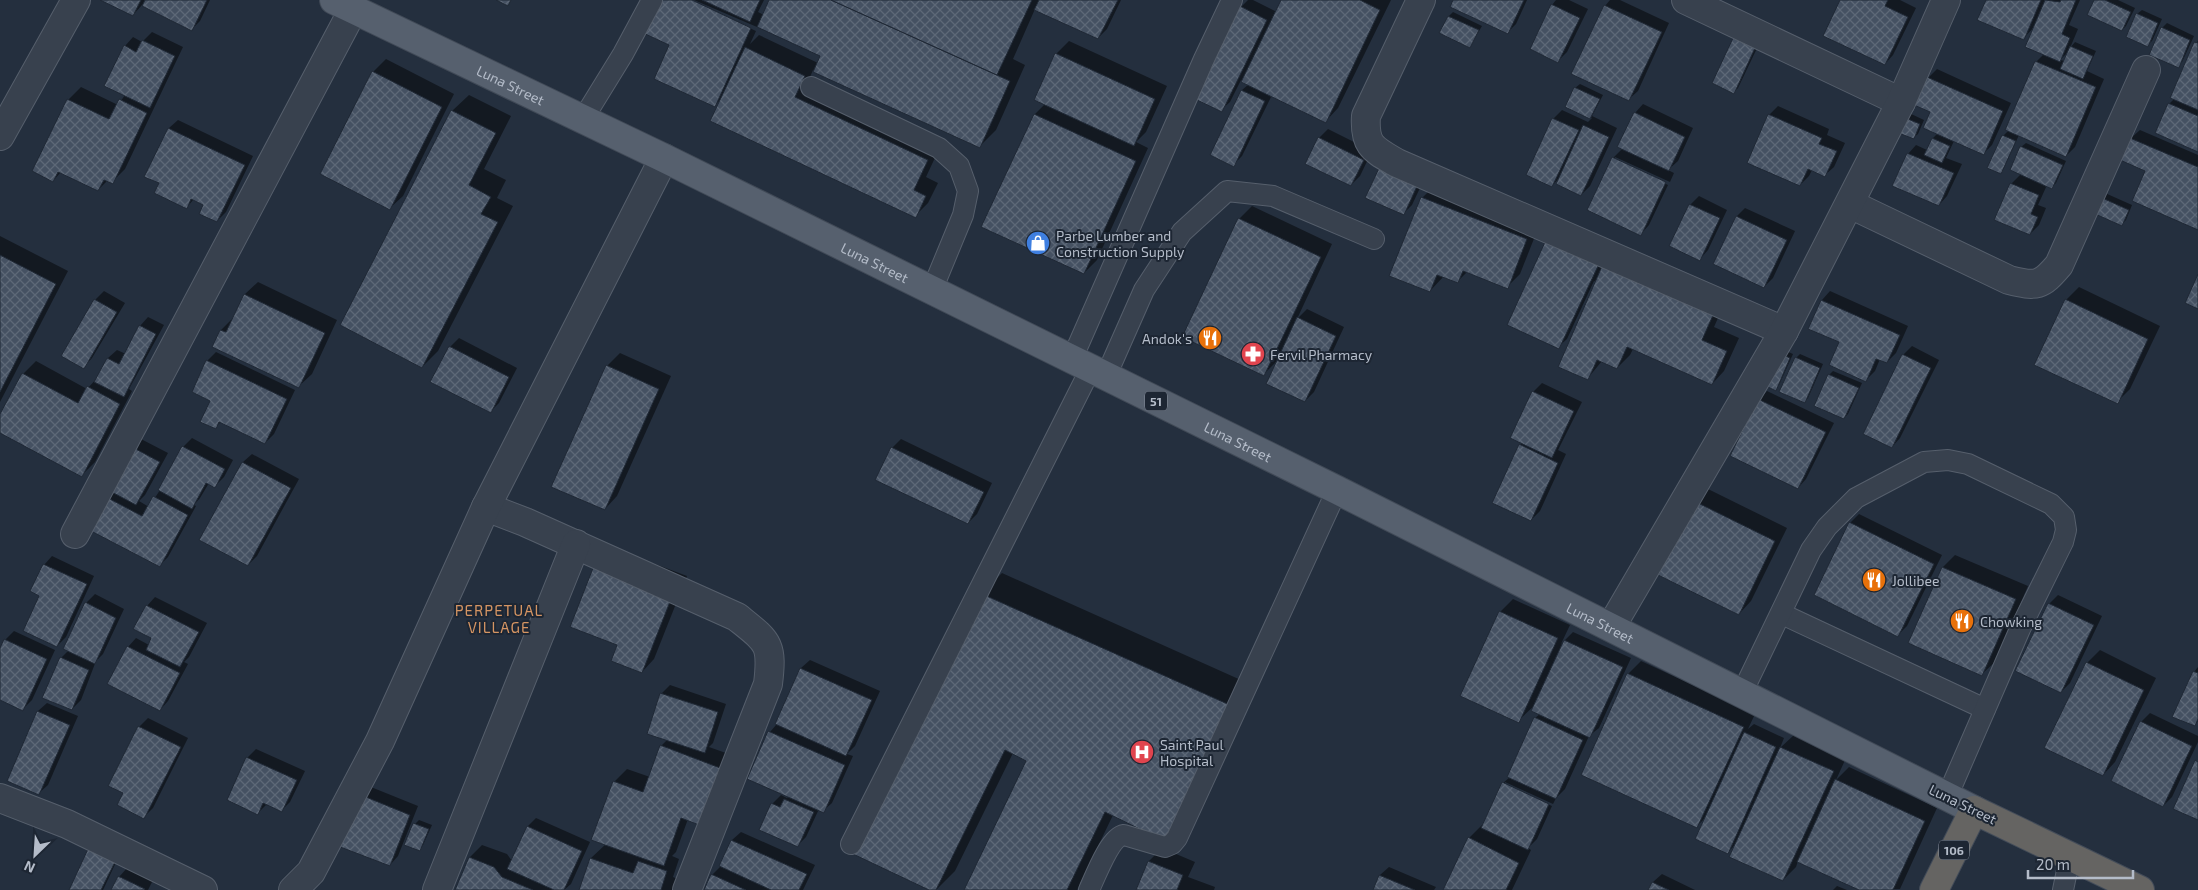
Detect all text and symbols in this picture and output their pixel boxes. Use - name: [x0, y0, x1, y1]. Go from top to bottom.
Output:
- street label: Luna Street: [474, 61, 547, 108]
- place label: Parbe Lumber and Construction Supply: [1056, 227, 1185, 260]
- shop icon: Parbe Lumber and Construction Supply: [1025, 230, 1051, 256]
- street label: Luna Street: [838, 238, 911, 286]
- restaurant icon: Andok's: [1197, 325, 1223, 351]
- place label: Andok's: [1142, 330, 1192, 347]
- pharmacy icon: Fervil Pharmacy: [1240, 341, 1266, 367]
- place label: Fervil Pharmacy: [1270, 346, 1373, 363]
- road number: 51: [1145, 392, 1167, 411]
- street label: Luna Street: [1202, 417, 1275, 465]
- restaurant icon: Jollibee: [1861, 567, 1887, 593]
- place label: Jollibee: [1892, 572, 1940, 589]
- street label: Luna Street: [1564, 598, 1637, 646]
- district label: PERPETUAL VILLAGE: [455, 601, 543, 636]
- restaurant icon: Chowking: [1949, 608, 1975, 634]
- place label: Chowking: [1980, 613, 2042, 630]
- place label: Saint Paul Hospital: [1160, 736, 1224, 769]
- hospital icon: Saint Paul Hospital: [1129, 739, 1155, 765]
- street label: Luna Street: [1926, 780, 2000, 828]
- north arrow: [10, 830, 60, 880]
- road number: 106: [1939, 840, 1969, 860]
- scale bar: [2028, 848, 2133, 880]
- text: 20 m: [2036, 855, 2070, 873]
- text: N: [21, 857, 37, 877]

